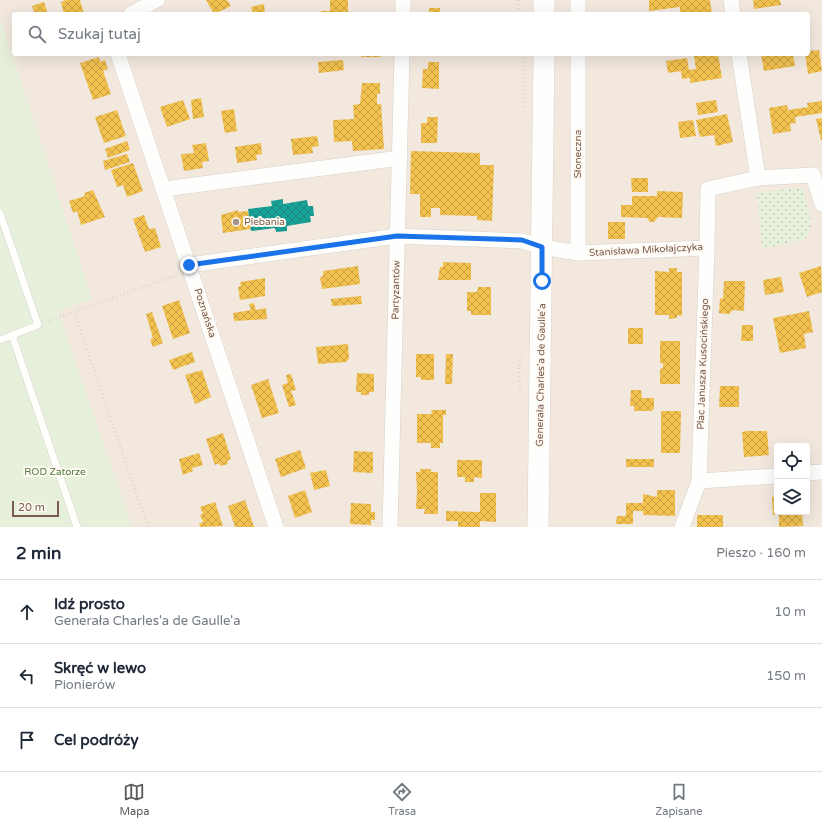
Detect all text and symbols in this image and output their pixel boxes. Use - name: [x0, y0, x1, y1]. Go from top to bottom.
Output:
- search box: [12, 12, 810, 56]
- icon: search: [26, 23, 48, 45]
- text: Szukaj tutaj: [58, 25, 141, 43]
- street label: Słoneczna: [572, 130, 584, 178]
- place label: Plebania: [244, 216, 285, 228]
- marker: Plebania: [231, 217, 241, 227]
- street label: Stanisława Mikołajczyka: [589, 241, 703, 259]
- route end: [180, 256, 198, 274]
- street label: Partyzantów: [389, 260, 403, 320]
- route start: [533, 272, 551, 290]
- street label: Poznańska: [191, 287, 219, 339]
- street label: Plac Janusza Kusocińskiego: [695, 298, 711, 430]
- street label: Generała Charles'a de Gaulle'a: [534, 303, 548, 447]
- map controls: [774, 443, 810, 515]
- button: locate: [774, 443, 810, 479]
- park label: ROD Zatorze: [24, 466, 86, 478]
- button: layers: [774, 479, 810, 515]
- scale bar: [12, 499, 59, 518]
- text: 20 m: [18, 501, 45, 514]
- text: 2 min: [16, 543, 61, 564]
- text: Pieszo · 160 m: [716, 545, 806, 561]
- text: Idź prosto: [54, 595, 125, 613]
- icon: ahead: [16, 601, 38, 623]
- text: 10 m: [774, 604, 806, 620]
- text: Generała Charles'a de Gaulle'a: [54, 613, 240, 629]
- text: Skręć w lewo: [54, 659, 146, 677]
- icon: left: [16, 665, 38, 687]
- text: 150 m: [766, 668, 806, 684]
- text: Pionierów: [54, 677, 115, 693]
- icon: arrive: [16, 729, 38, 751]
- text: Cel podróży: [54, 731, 139, 749]
- tab: Mapa: [119, 781, 149, 818]
- tab: Trasa: [388, 781, 416, 818]
- tab: Zapisane: [655, 781, 703, 818]

